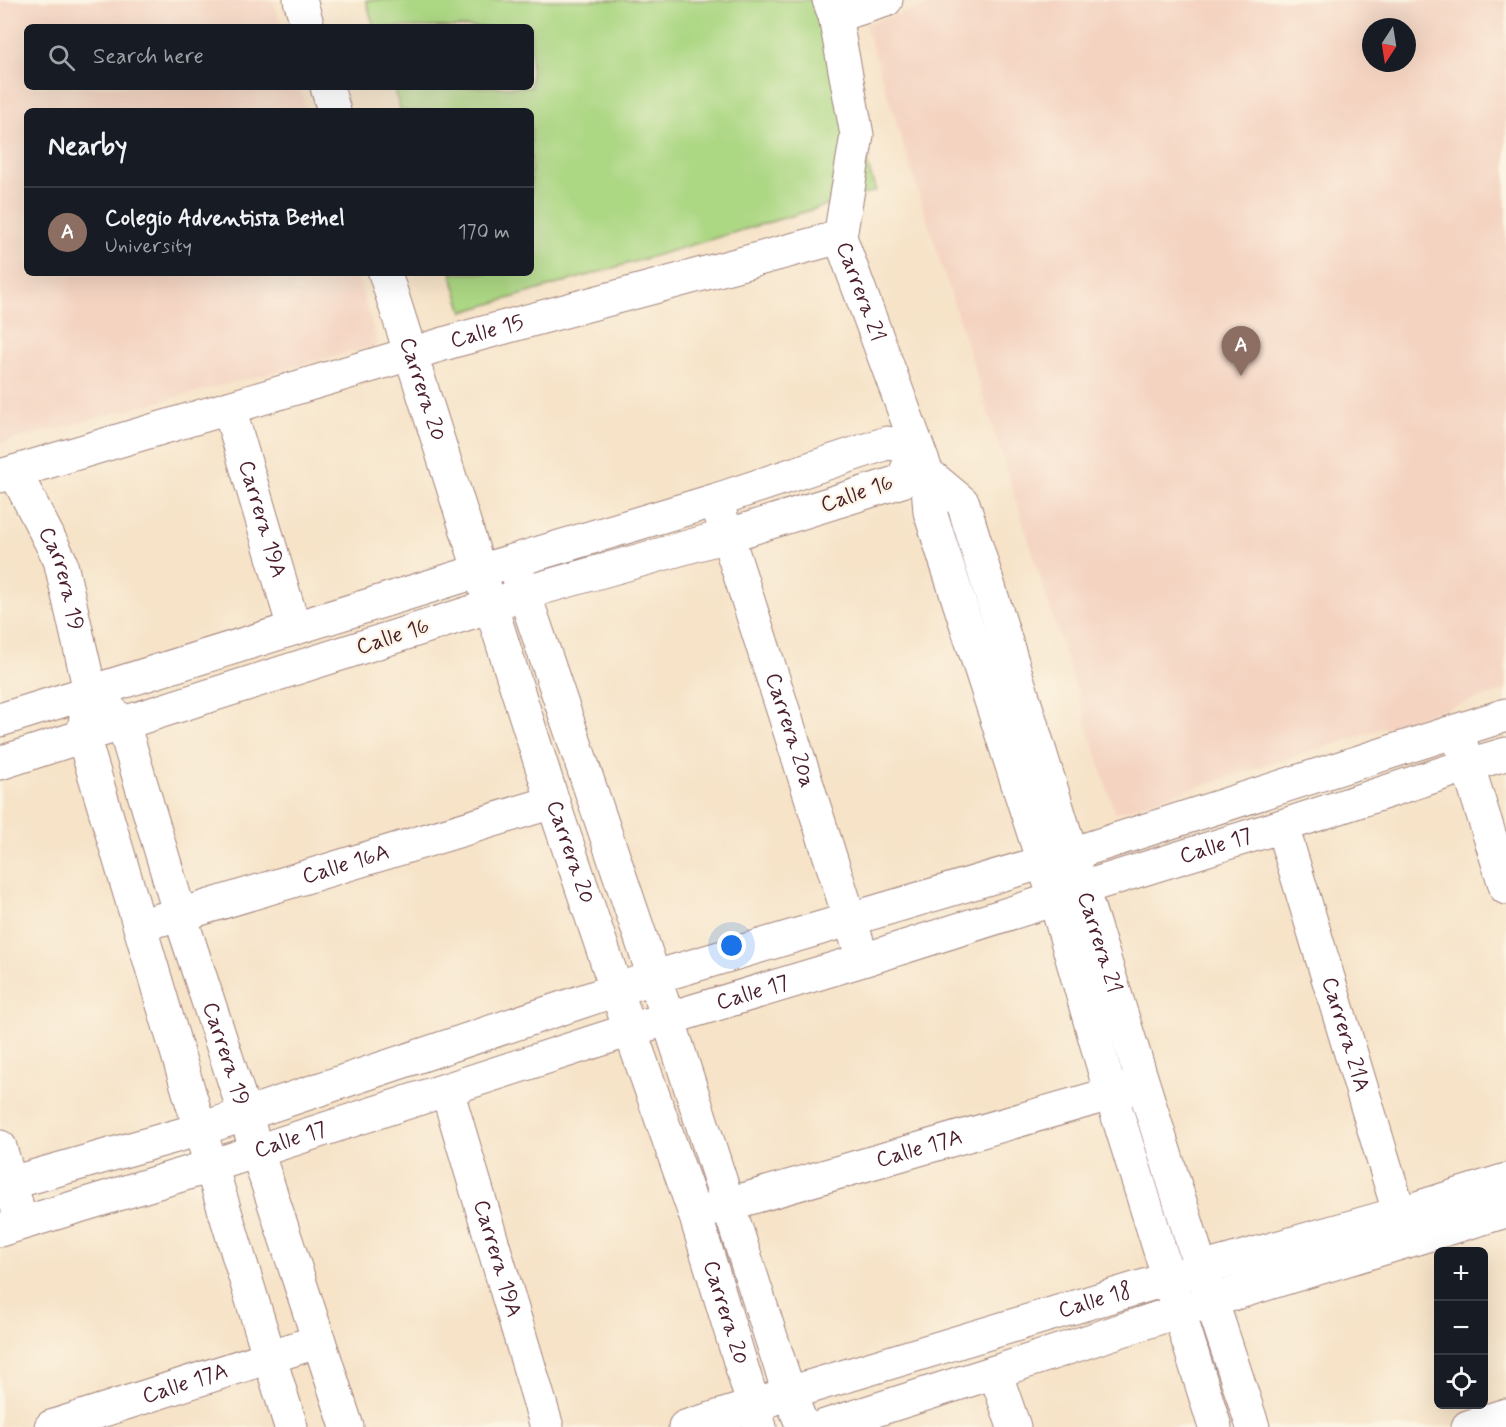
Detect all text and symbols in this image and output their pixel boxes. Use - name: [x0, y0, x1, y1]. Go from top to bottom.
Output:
- north arrow: [1362, 18, 1416, 72]
- search box: [24, 24, 534, 90]
- icon: search: [45, 41, 78, 74]
- text: Search here: [93, 43, 204, 71]
- text: Nearby: [48, 130, 127, 164]
- text: Colegio Adventista Bethel: [105, 205, 345, 233]
- text: A: [61, 219, 74, 246]
- text: 170 m: [458, 219, 510, 246]
- text: University: [105, 233, 192, 260]
- street label: Carrera 21: [829, 238, 891, 346]
- street label: Calle 15: [447, 309, 527, 355]
- pin: A: [1222, 326, 1260, 376]
- street label: Carrera 20: [392, 334, 452, 445]
- street label: Carrera 19A: [231, 457, 292, 581]
- street label: Calle 16: [817, 469, 897, 519]
- street label: Carrera 19: [31, 522, 90, 633]
- street label: Calle 16: [353, 612, 433, 662]
- street label: Carrera 20a: [758, 669, 821, 791]
- street label: Carrera 20: [539, 797, 600, 908]
- street label: Calle 17: [1176, 822, 1255, 871]
- street label: Calle 16A: [299, 838, 393, 891]
- street label: Carrera 21: [1070, 889, 1128, 996]
- your location: [717, 931, 746, 960]
- street label: Calle 17: [713, 969, 792, 1017]
- street label: Carrera 21A: [1315, 974, 1376, 1095]
- street label: Carrera 19: [195, 999, 255, 1109]
- street label: Calle 17: [251, 1115, 330, 1165]
- street label: Calle 17A: [873, 1123, 966, 1175]
- street label: Carrera 19A: [466, 1197, 528, 1321]
- map controls: [1434, 1247, 1488, 1409]
- button: +: [1434, 1247, 1488, 1301]
- street label: Carrera 20: [696, 1257, 754, 1368]
- street label: Calle 18: [1055, 1277, 1135, 1325]
- button: −: [1434, 1301, 1488, 1355]
- button: locate: [1434, 1355, 1488, 1409]
- street label: Calle 17A: [139, 1357, 232, 1411]

